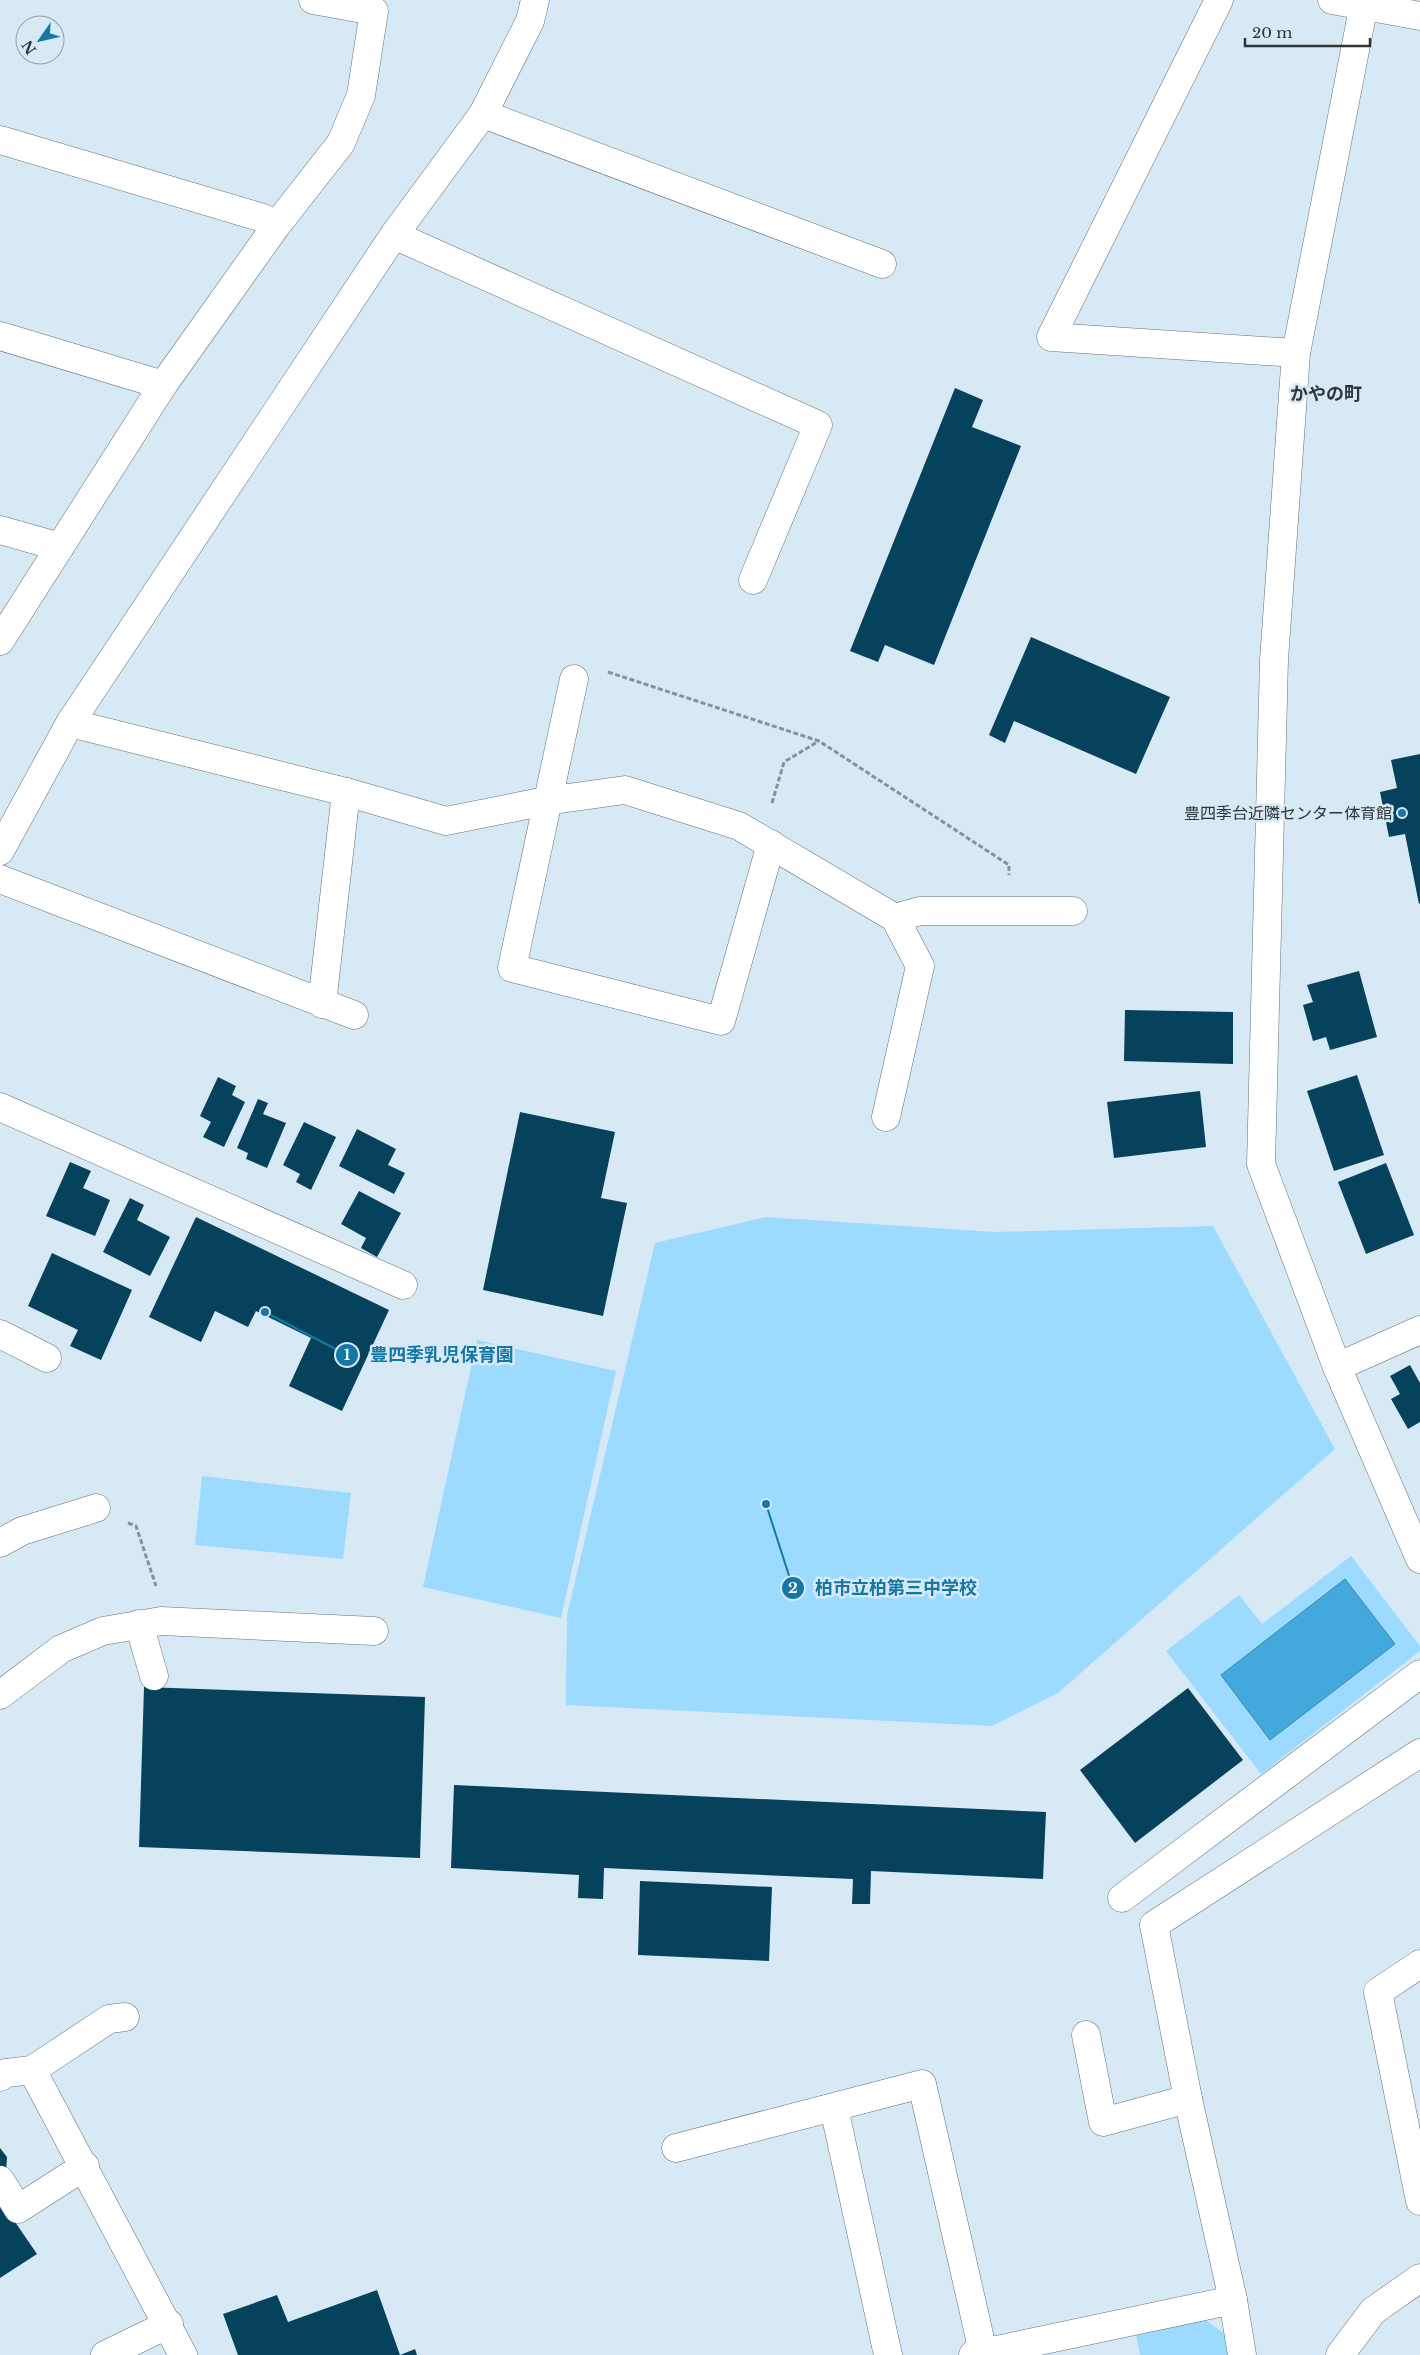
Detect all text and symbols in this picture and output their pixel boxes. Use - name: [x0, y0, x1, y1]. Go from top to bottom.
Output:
- north arrow: [15, 15, 65, 65]
- scale bar: [1245, 15, 1370, 47]
- text: 20 m: [1252, 23, 1292, 42]
- text: N: [18, 37, 40, 58]
- district label: かやの町: [1290, 383, 1362, 405]
- place label: 豊四季台近隣センター体育館: [1184, 803, 1392, 823]
- marker: 豊四季台近隣センター体育館: [1396, 807, 1408, 819]
- callout: 豊四季乳児保育園: [335, 1338, 524, 1371]
- text: 豊四季乳児保育園: [370, 1344, 514, 1366]
- text: 1: [344, 1345, 351, 1364]
- callout: 柏市立柏第三中学校: [780, 1571, 987, 1604]
- text: 柏市立柏第三中学校: [815, 1577, 977, 1599]
- text: 2: [788, 1578, 798, 1597]

